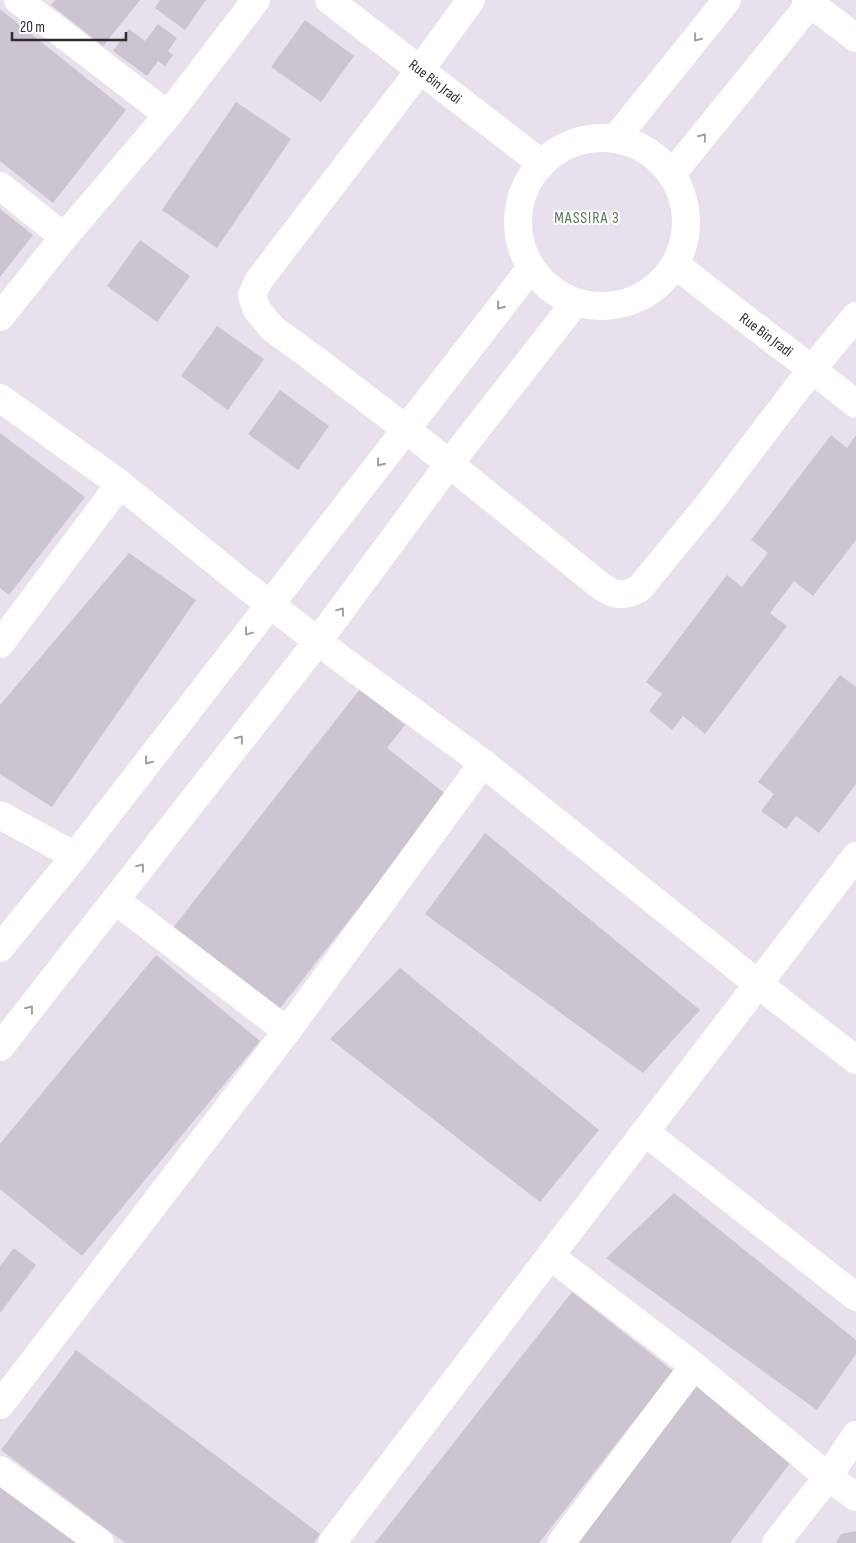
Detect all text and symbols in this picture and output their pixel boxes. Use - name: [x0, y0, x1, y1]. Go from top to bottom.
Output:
- scale bar: [12, 10, 126, 42]
- text: 20 m: [20, 18, 45, 37]
- one-way arrow: [694, 32, 702, 41]
- street label: Rue Bin Jradi: [405, 55, 465, 109]
- one-way arrow: [697, 133, 706, 142]
- district label: MASSIRA 3: [554, 209, 620, 228]
- one-way arrow: [497, 301, 506, 310]
- street label: Rue Bin Jradi: [736, 309, 797, 361]
- one-way arrow: [377, 457, 385, 466]
- one-way arrow: [335, 608, 343, 617]
- one-way arrow: [245, 626, 253, 635]
- one-way arrow: [235, 736, 243, 745]
- one-way arrow: [146, 755, 154, 764]
- one-way arrow: [135, 864, 143, 873]
- one-way arrow: [24, 1005, 33, 1015]

